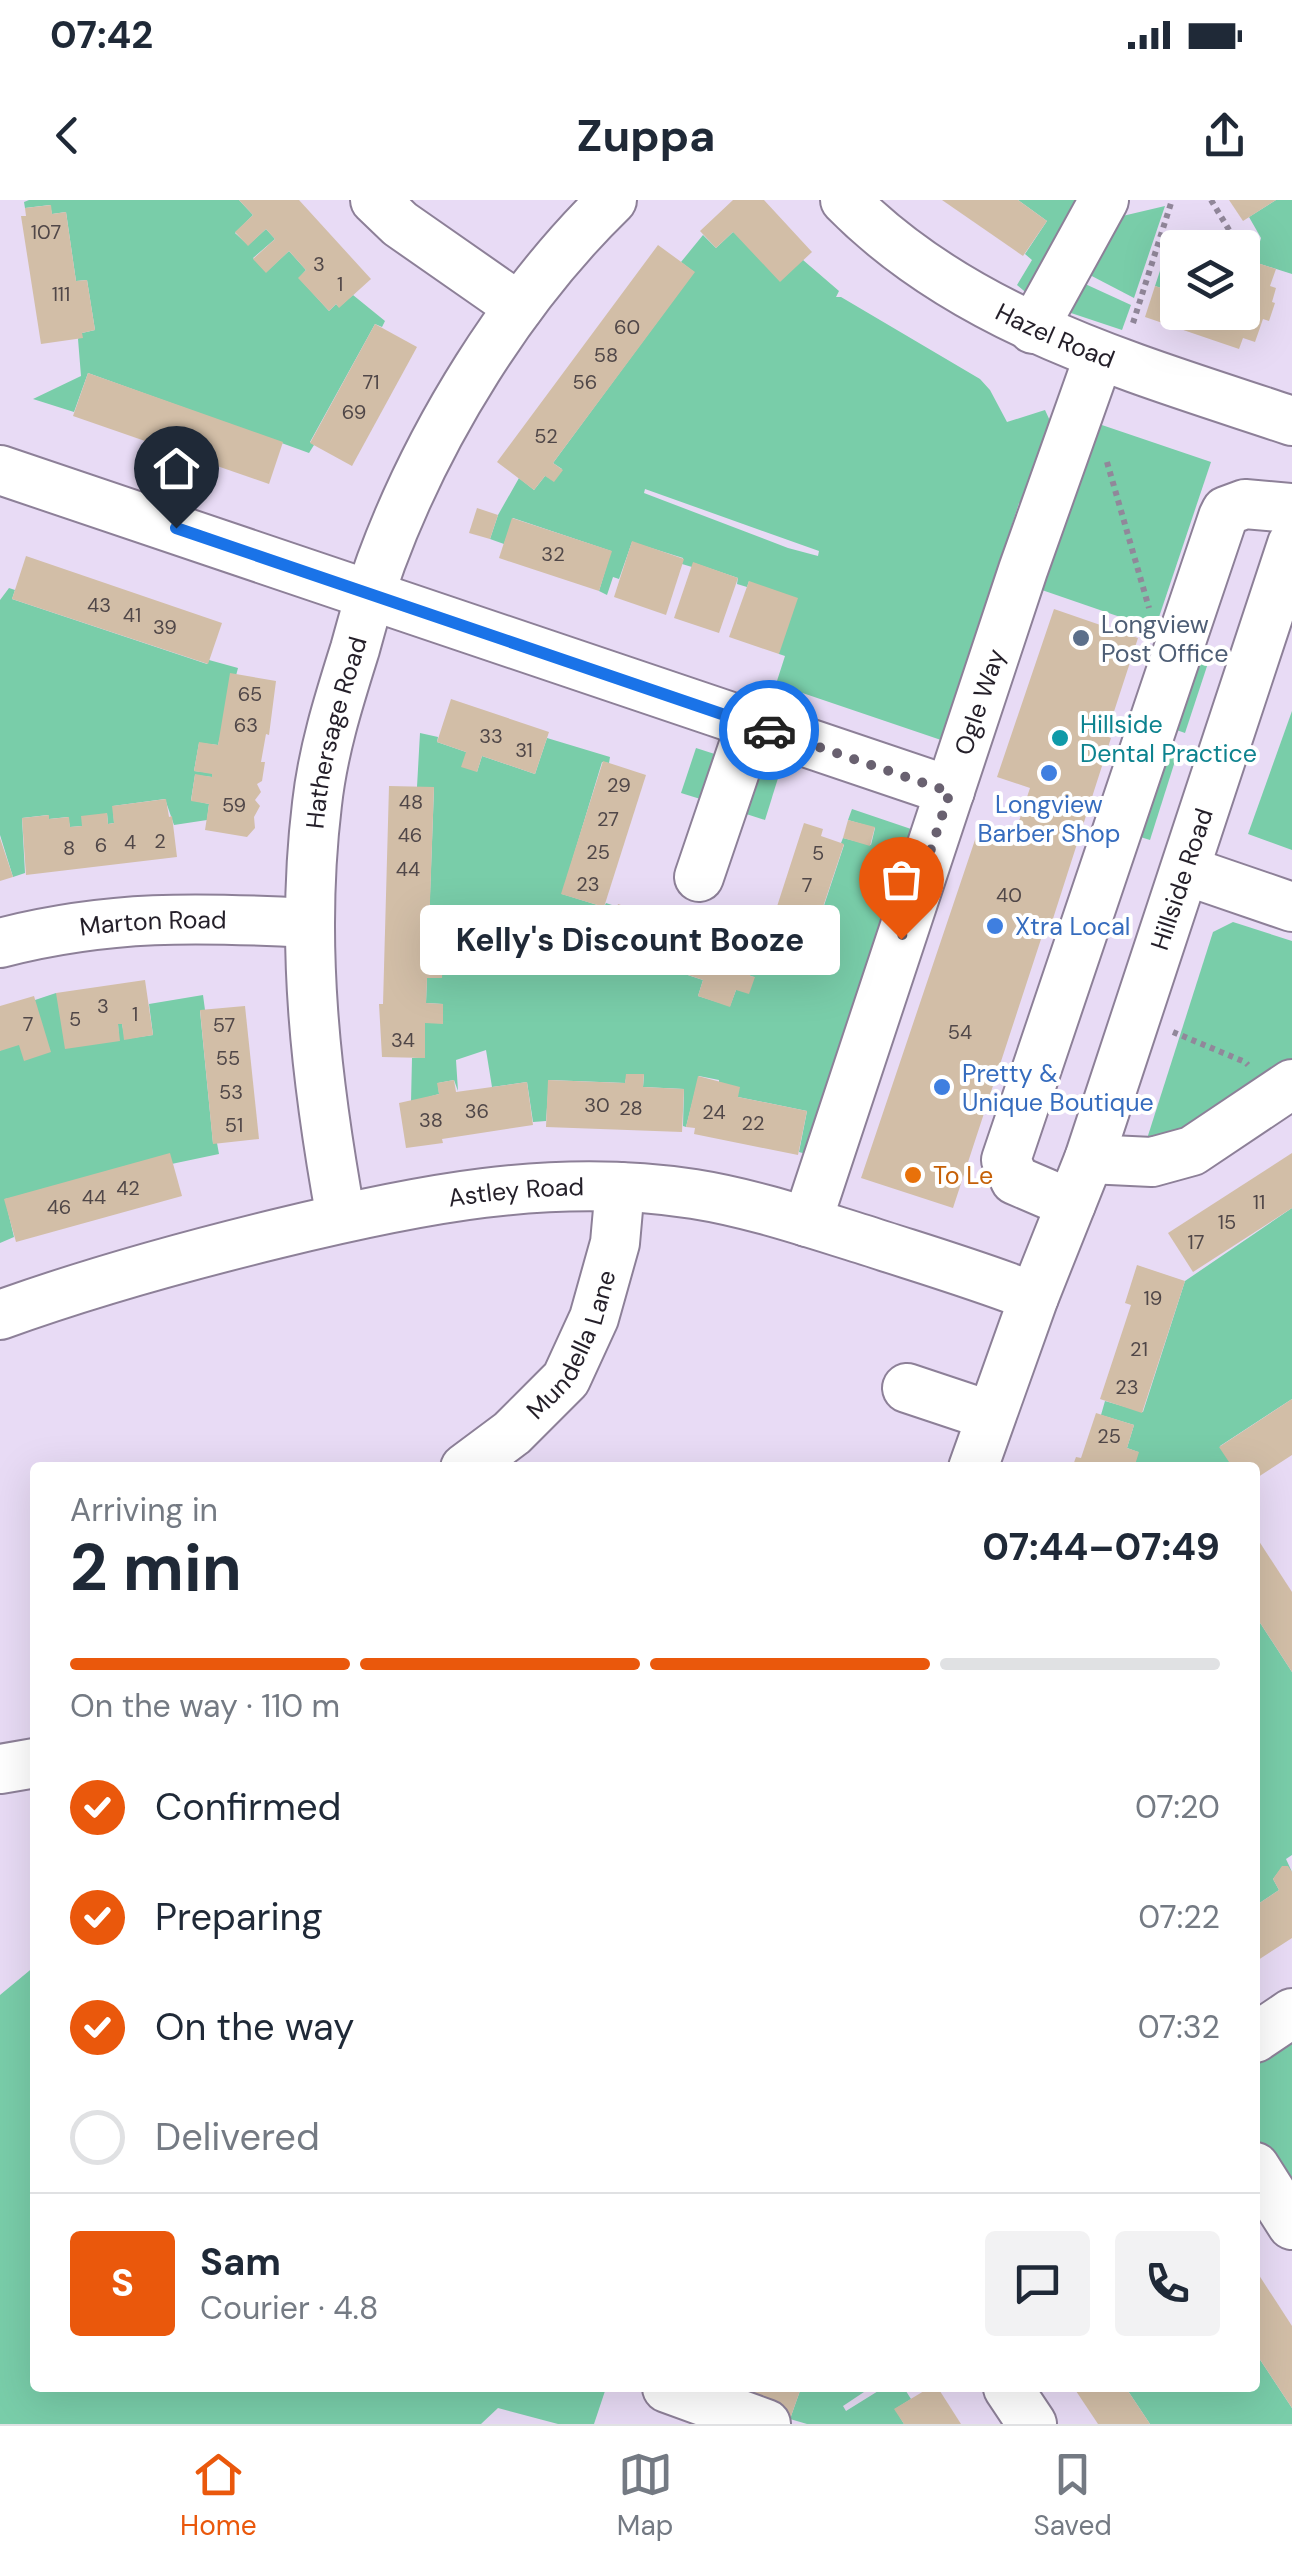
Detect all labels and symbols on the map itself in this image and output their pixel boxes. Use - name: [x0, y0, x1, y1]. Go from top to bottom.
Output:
- house number: 107: [31, 219, 61, 245]
- house number: 3: [313, 251, 325, 277]
- house number: 1: [337, 271, 343, 297]
- house number: 111: [52, 281, 70, 307]
- street label: Hazel Road: [990, 295, 1120, 376]
- house number: 60: [614, 314, 640, 340]
- house number: 58: [594, 342, 618, 368]
- house number: 71: [363, 369, 380, 395]
- house number: 56: [573, 369, 597, 395]
- house number: 69: [342, 399, 366, 425]
- house number: 52: [534, 423, 558, 449]
- pin: [134, 426, 219, 529]
- house number: 32: [541, 541, 565, 567]
- house number: 43: [87, 592, 111, 618]
- house number: 41: [123, 602, 141, 628]
- place label: Longview Post Office: [1101, 608, 1228, 670]
- house number: 39: [153, 614, 177, 640]
- marker: Longview Post Office: [1070, 627, 1092, 649]
- street label: Hathersage Road: [298, 633, 374, 830]
- street label: Ogle Way: [946, 644, 1012, 759]
- courier: [719, 680, 819, 780]
- house number: 65: [238, 681, 262, 707]
- place label: Hillside Dental Practice: [1080, 708, 1257, 770]
- house number: 63: [234, 712, 258, 738]
- house number: 33: [479, 723, 503, 749]
- marker: Hillside Dental Practice: [1049, 727, 1071, 749]
- house number: 31: [515, 737, 533, 763]
- marker: Longview Barber Shop: [1038, 762, 1060, 784]
- house number: 29: [607, 772, 631, 798]
- place label: Longview Barber Shop: [977, 788, 1121, 850]
- house number: 48: [399, 789, 423, 815]
- house number: 59: [222, 792, 246, 818]
- street label: Hillside Road: [1143, 804, 1220, 954]
- house number: 27: [597, 806, 619, 832]
- house number: 46: [398, 822, 422, 848]
- house number: 2: [154, 828, 166, 854]
- house number: 4: [124, 829, 136, 855]
- house number: 6: [95, 832, 107, 858]
- house number: 8: [63, 835, 75, 861]
- pin: [859, 837, 944, 940]
- house number: 25: [586, 839, 610, 865]
- house number: 5: [812, 840, 824, 866]
- house number: 44: [396, 856, 420, 882]
- house number: 23: [576, 871, 600, 897]
- house number: 7: [802, 872, 812, 898]
- house number: 40: [996, 882, 1022, 908]
- street label: Marton Road: [78, 903, 227, 943]
- callout: Kelly's Discount Booze: [421, 904, 841, 974]
- place label: Xtra Local: [1015, 910, 1130, 943]
- marker: Xtra Local: [984, 915, 1006, 937]
- house number: 3: [97, 993, 109, 1019]
- house number: 1: [132, 1001, 138, 1027]
- house number: 5: [69, 1006, 81, 1032]
- house number: 7: [23, 1011, 33, 1037]
- house number: 57: [213, 1012, 235, 1038]
- house number: 54: [948, 1019, 972, 1045]
- house number: 34: [391, 1027, 415, 1053]
- house number: 55: [216, 1045, 240, 1071]
- place label: Pretty & Unique Boutique: [962, 1057, 1154, 1119]
- marker: Pretty & Unique Boutique: [931, 1076, 953, 1098]
- house number: 53: [219, 1079, 243, 1105]
- house number: 30: [584, 1092, 610, 1118]
- house number: 28: [619, 1095, 643, 1121]
- house number: 36: [465, 1098, 489, 1124]
- house number: 24: [702, 1099, 726, 1125]
- house number: 38: [419, 1107, 443, 1133]
- house number: 22: [741, 1110, 765, 1136]
- house number: 51: [225, 1112, 243, 1138]
- place label: To Le: [933, 1159, 993, 1192]
- marker: To Le: [902, 1164, 924, 1186]
- street label: Astley Road: [446, 1170, 584, 1214]
- house number: 42: [116, 1175, 140, 1201]
- house number: 44: [82, 1184, 106, 1210]
- house number: 11: [1253, 1189, 1265, 1215]
- house number: 46: [47, 1194, 71, 1220]
- house number: 15: [1218, 1209, 1236, 1235]
- house number: 17: [1188, 1229, 1204, 1255]
- street label: Mundella Lane: [519, 1266, 623, 1426]
- house number: 19: [1144, 1285, 1162, 1311]
- house number: 21: [1130, 1336, 1148, 1362]
- house number: 23: [1115, 1374, 1139, 1400]
- house number: 25: [1097, 1423, 1121, 1449]

